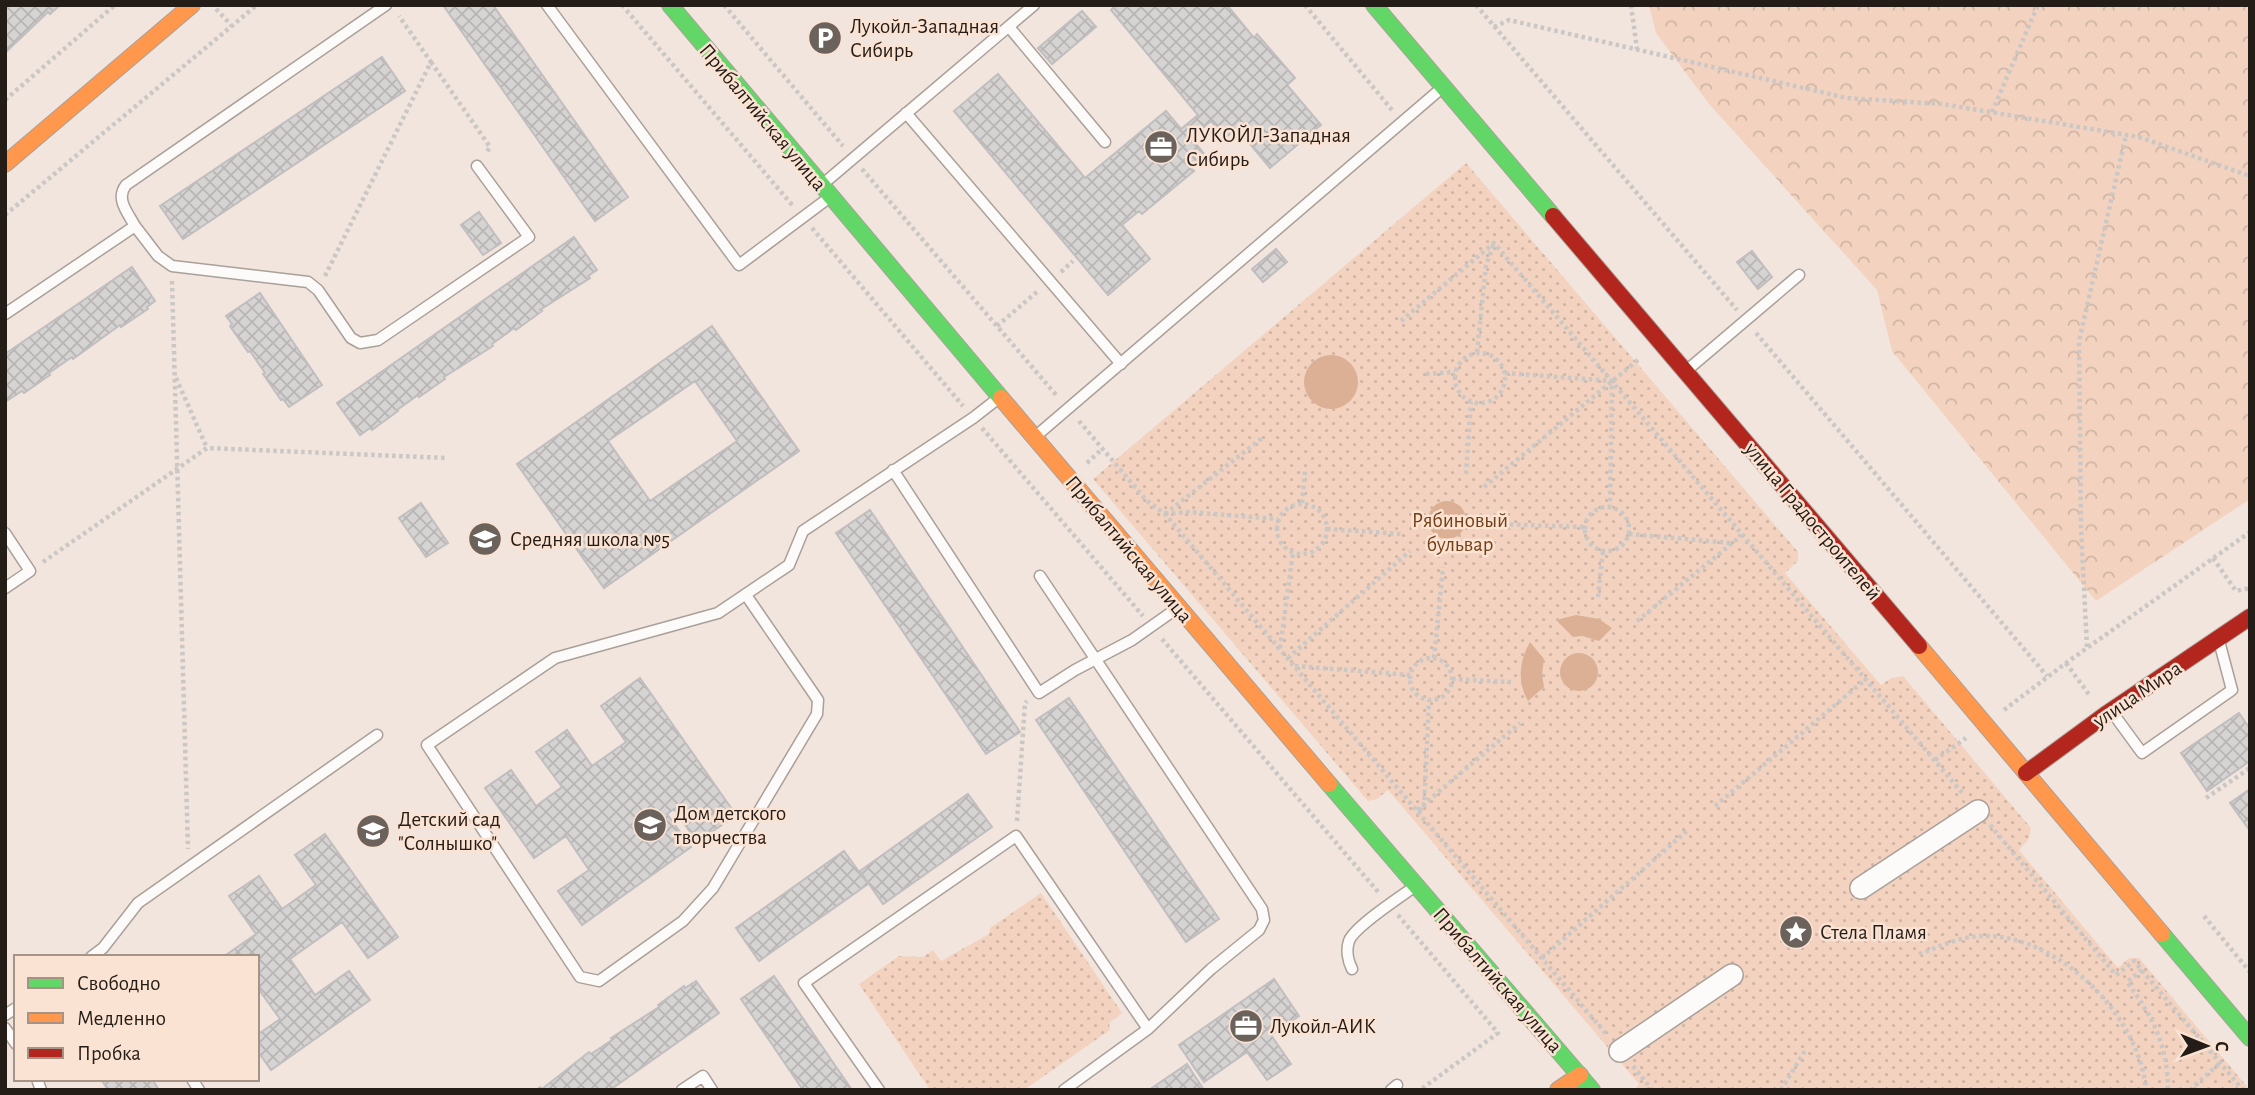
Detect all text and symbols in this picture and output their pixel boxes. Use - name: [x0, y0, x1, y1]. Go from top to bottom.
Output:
- place label: Лукойл-Западная Сибирь: [850, 16, 999, 61]
- parking icon: Лукойл-Западная Сибирь: [806, 19, 844, 57]
- street label: Прибалтийская улица: [695, 40, 830, 195]
- place label: ЛУКОЙЛ-Западная Сибирь: [1186, 124, 1351, 170]
- office icon: ЛУКОЙЛ-Западная Сибирь: [1142, 128, 1180, 166]
- street label: улица Градостроителей: [1740, 438, 1885, 604]
- street label: Прибалтийская улица: [1061, 472, 1196, 627]
- park label: Рябиновый бульвар: [1412, 510, 1508, 555]
- school or university icon: Средняя школа №5: [466, 520, 504, 558]
- place label: Средняя школа №5: [510, 529, 670, 550]
- street label: улица Мира: [2088, 657, 2186, 732]
- place label: Дом детского творчества: [673, 803, 786, 848]
- school or university icon: Дом детского творчества: [631, 806, 669, 844]
- place label: Детский сад "Солнышко": [398, 809, 501, 854]
- school or university icon: Детский сад "Солнышко": [354, 812, 392, 850]
- street label: Прибалтийская улица: [1429, 904, 1566, 1057]
- place icon: Стела Пламя: [1777, 913, 1815, 951]
- place label: Стела Пламя: [1820, 922, 1927, 943]
- legend: [14, 955, 259, 1081]
- text: Свободно: [77, 973, 161, 994]
- office icon: Лукойл-АИК: [1227, 1007, 1265, 1045]
- text: Медленно: [77, 1008, 166, 1029]
- north arrow: [2171, 1011, 2241, 1081]
- place label: Лукойл-АИК: [1270, 1016, 1376, 1037]
- text: С: [2212, 1041, 2231, 1052]
- text: Пробка: [77, 1043, 141, 1064]

